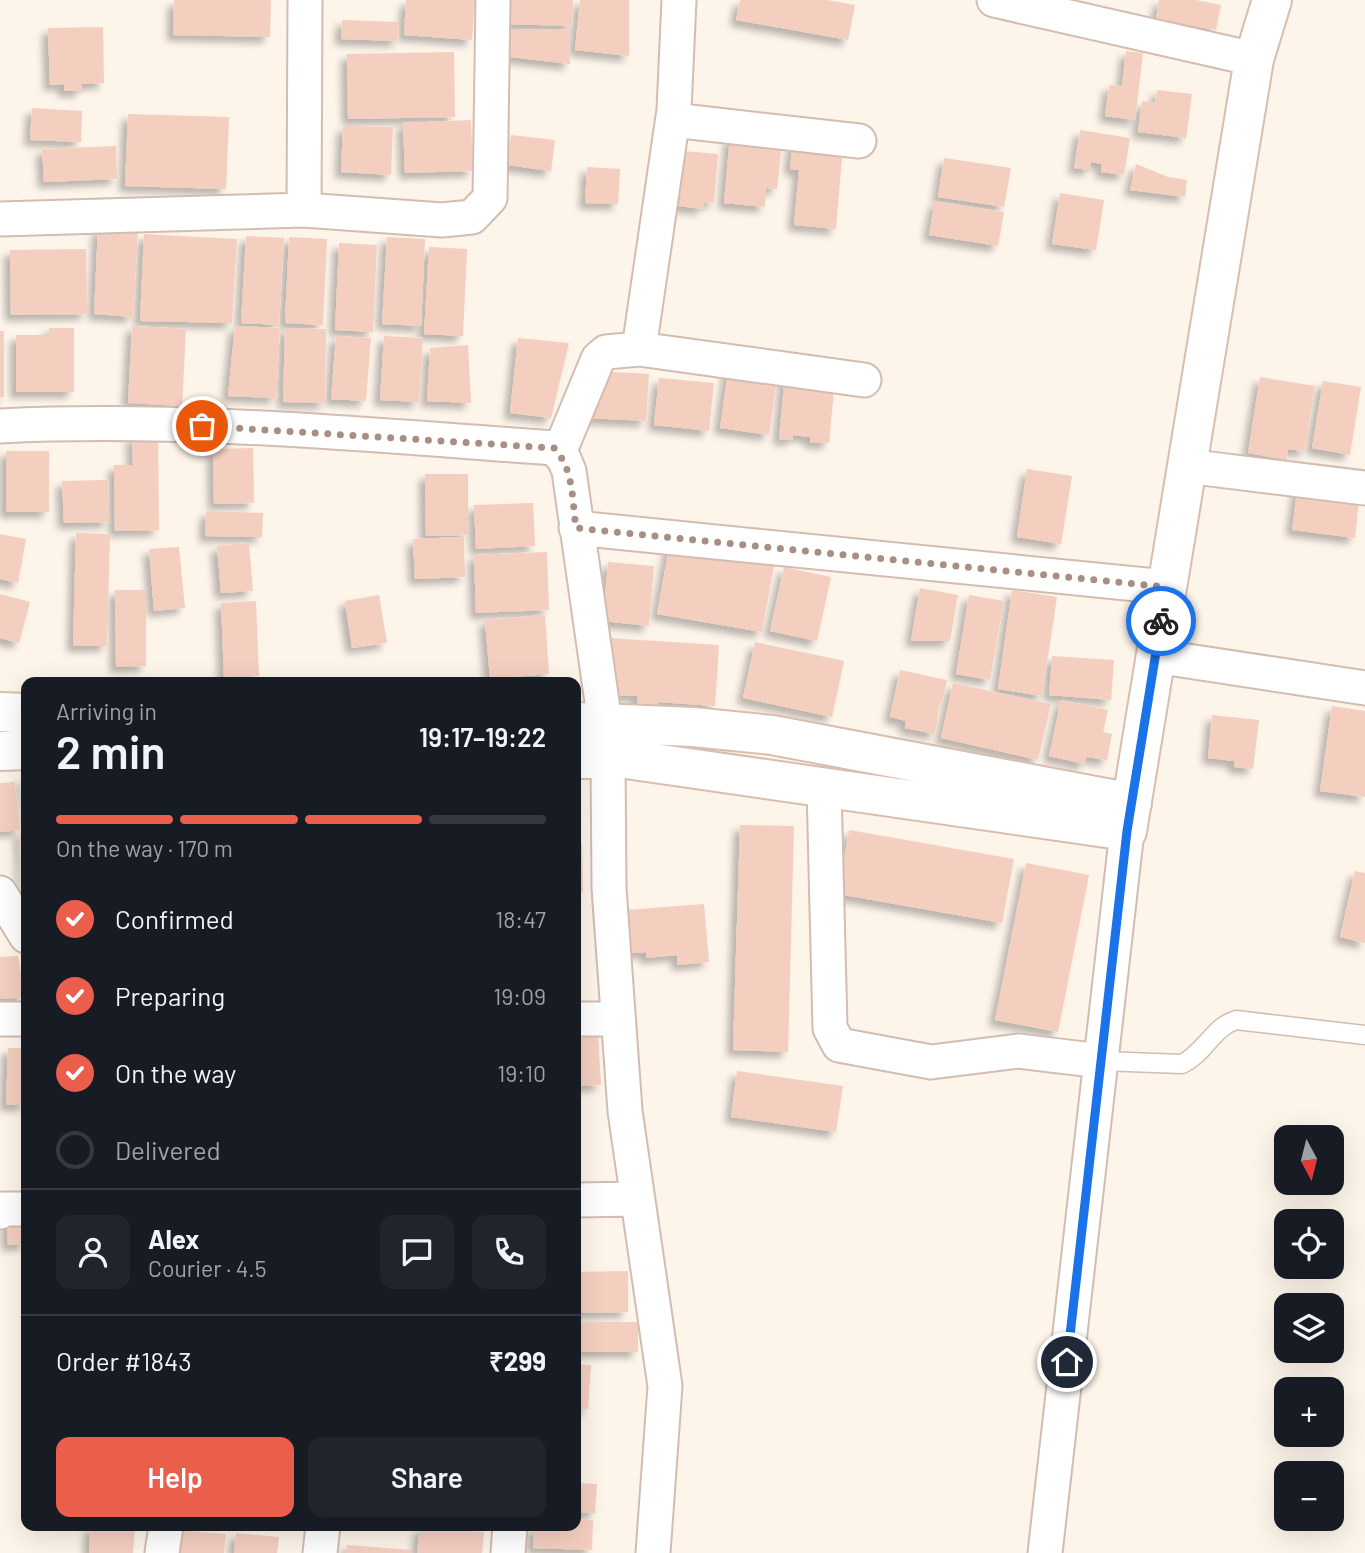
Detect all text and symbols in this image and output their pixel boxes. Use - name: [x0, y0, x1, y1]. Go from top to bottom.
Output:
- pin: [172, 396, 232, 456]
- icon: bag: [183, 407, 221, 445]
- courier: [1126, 586, 1196, 656]
- icon: bike: [1142, 602, 1180, 640]
- text: Arriving in: [56, 697, 157, 725]
- text: 19:17–19:22: [419, 721, 546, 752]
- text: 2 min: [56, 723, 165, 778]
- text: On the way · 170 m: [56, 834, 233, 862]
- icon: check: [56, 900, 94, 938]
- text: Confirmed: [115, 903, 234, 934]
- text: 18:47: [495, 905, 546, 933]
- icon: check: [56, 977, 94, 1015]
- text: Preparing: [115, 980, 225, 1011]
- text: 19:09: [493, 982, 546, 1010]
- icon: check: [56, 1054, 94, 1092]
- text: On the way: [115, 1057, 236, 1088]
- text: 19:10: [497, 1059, 546, 1087]
- north arrow: [1274, 1125, 1344, 1195]
- map controls: [1274, 1125, 1344, 1531]
- text: Delivered: [115, 1134, 221, 1165]
- button: locate: [1274, 1209, 1344, 1279]
- button: person: [56, 1215, 130, 1289]
- button: chat: [380, 1215, 454, 1289]
- button: phone: [472, 1215, 546, 1289]
- text: Alex: [148, 1223, 199, 1254]
- text: Courier · 4.5: [148, 1254, 267, 1282]
- button: layers: [1274, 1293, 1344, 1363]
- pin: [1037, 1332, 1097, 1392]
- icon: home: [1048, 1343, 1086, 1381]
- text: Order #1843: [56, 1345, 192, 1376]
- text: ₹299: [489, 1345, 546, 1376]
- button: +: [1274, 1377, 1344, 1447]
- button: Help: [56, 1437, 294, 1517]
- button: Share: [308, 1437, 546, 1517]
- button: −: [1274, 1461, 1344, 1531]

